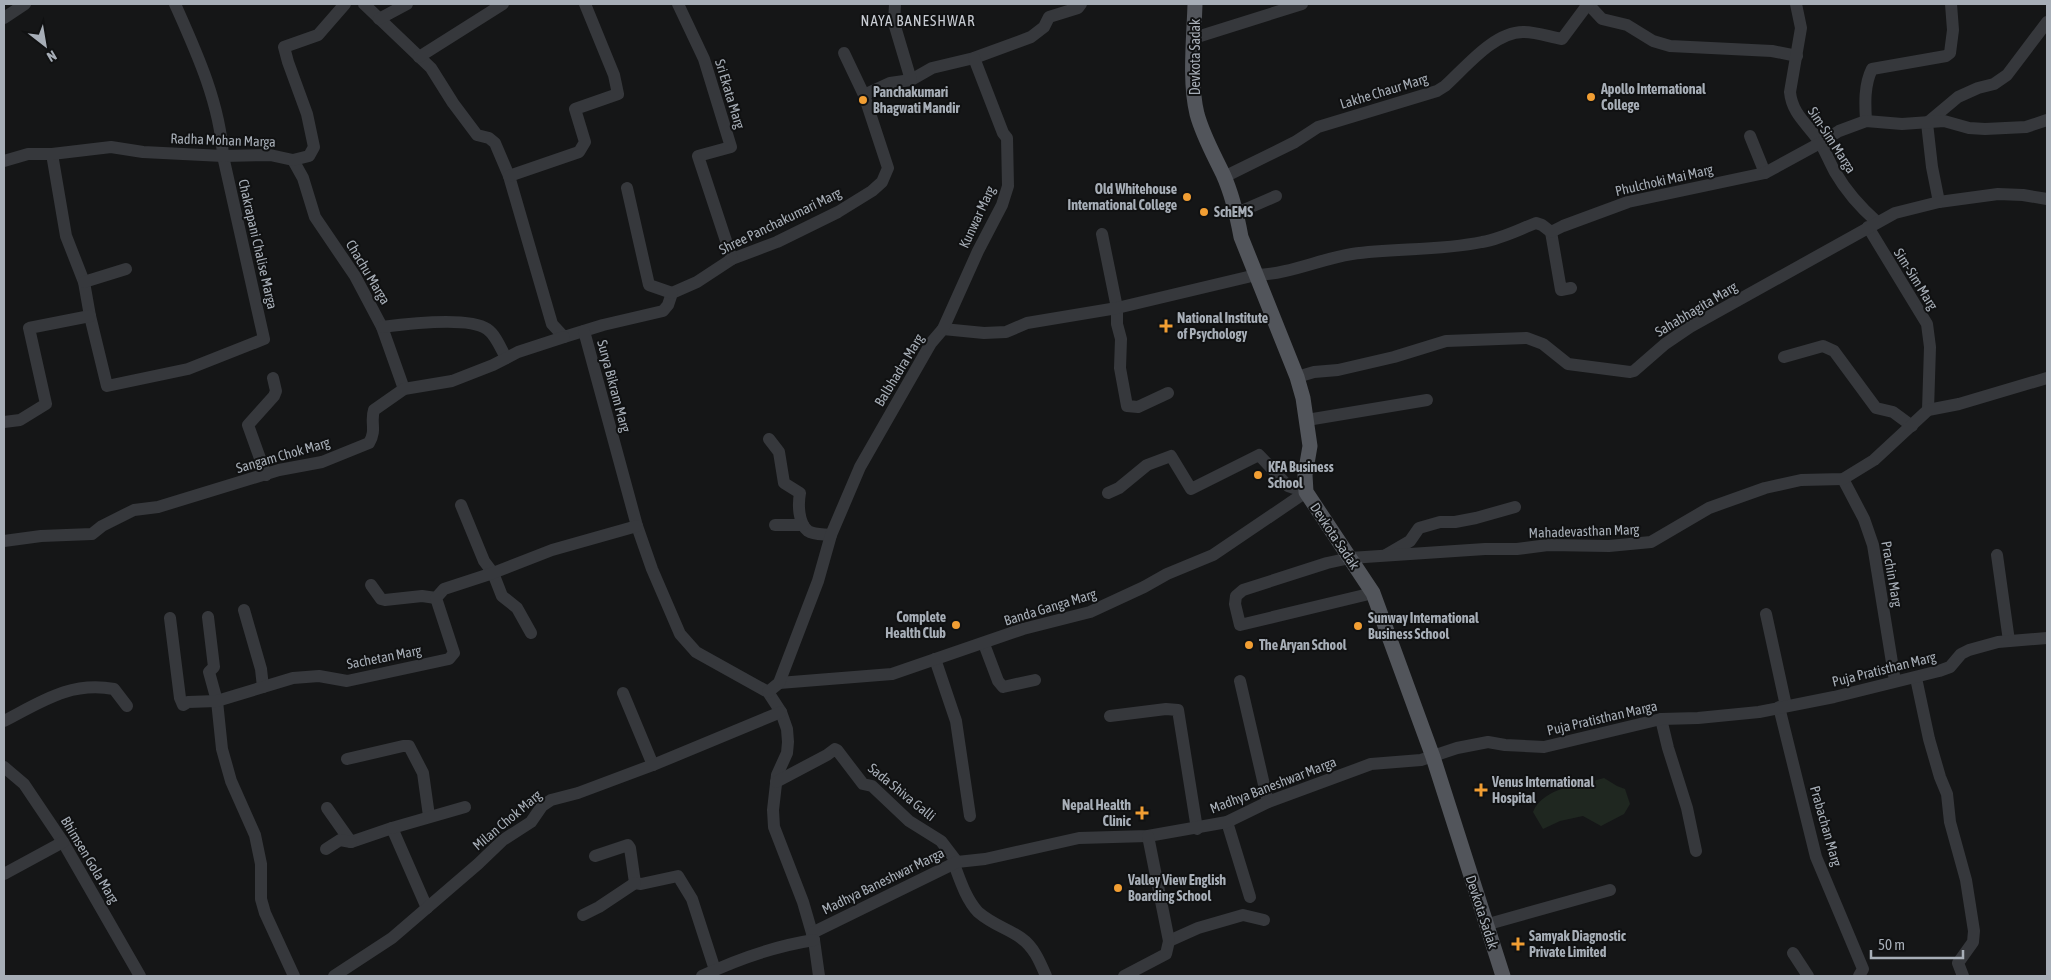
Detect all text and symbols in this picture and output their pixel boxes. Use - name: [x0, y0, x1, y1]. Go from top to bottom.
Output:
- district label: NAYA BANESHWAR: [861, 12, 975, 29]
- street label: Devkota Sadak: [1187, 19, 1203, 95]
- north arrow: [20, 20, 70, 70]
- text: N: [44, 47, 59, 65]
- street label: Sri Ekata Marg: [712, 57, 748, 131]
- street label: Lakhe Chaur Marg: [1338, 70, 1430, 112]
- place label: Apollo International College: [1600, 81, 1706, 113]
- place label: Panchakumari Bhagwati Mandir: [873, 84, 960, 116]
- marker: Apollo International College: [1585, 91, 1597, 103]
- marker: Panchakumari Bhagwati Mandir: [857, 94, 869, 106]
- street label: Sim-Sim Marga: [1805, 104, 1859, 176]
- street label: Radha Mohan Marga: [170, 130, 276, 150]
- street label: Phulchoki Mai Marg: [1613, 161, 1715, 199]
- street label: Chakrapani Chalise Marga: [235, 178, 281, 310]
- place label: Old Whitehouse International College: [1068, 181, 1177, 213]
- street label: Kunwar Marg: [956, 183, 998, 251]
- street label: Shree Panchakumari Marg: [716, 184, 844, 258]
- marker: Old Whitehouse International College: [1181, 191, 1193, 203]
- place label: SchEMS: [1214, 204, 1253, 220]
- marker: SchEMS: [1198, 206, 1210, 218]
- street label: Chachu Marga: [343, 237, 393, 307]
- street label: Sim-Sim Marg: [1891, 245, 1941, 313]
- street label: Sahabhagita Marg: [1652, 278, 1740, 340]
- place label: National Institute of Psychology: [1177, 310, 1268, 342]
- marker: National Institute of Psychology: [1159, 319, 1173, 333]
- street label: Balbhadra Marg: [871, 331, 927, 409]
- street label: Surya Bikram Marg: [594, 338, 634, 434]
- street label: Sangam Chok Marg: [234, 434, 332, 476]
- place label: KFA Business School: [1268, 459, 1334, 491]
- marker: KFA Business School: [1252, 469, 1264, 481]
- street label: Devkota Sadak: [1307, 500, 1363, 572]
- street label: Mahadevasthan Marg: [1528, 521, 1640, 541]
- street label: Prachin Marg: [1878, 540, 1906, 608]
- street label: Banda Ganga Marg: [1002, 585, 1098, 629]
- place label: Complete Health Club: [885, 609, 946, 641]
- place label: Sunway International Business School: [1368, 610, 1479, 642]
- marker: Complete Health Club: [950, 619, 962, 631]
- marker: Sunway International Business School: [1352, 620, 1364, 632]
- place label: The Aryan School: [1259, 637, 1347, 653]
- marker: The Aryan School: [1243, 639, 1255, 651]
- street label: Sachetan Marg: [345, 642, 423, 672]
- street label: Puja Pratisthan Marg: [1830, 648, 1938, 690]
- street label: Puja Pratisthan Marga: [1545, 698, 1659, 738]
- street label: Madhya Baneshwar Marga: [1208, 754, 1338, 816]
- street label: Sada Shiva Galli: [865, 760, 939, 824]
- place label: Venus International Hospital: [1491, 774, 1594, 806]
- marker: Venus International Hospital: [1474, 783, 1488, 797]
- street label: Prabachan Marg: [1807, 784, 1845, 868]
- street label: Milan Chok Marg: [469, 787, 545, 853]
- place label: Nepal Health Clinic: [1062, 797, 1132, 829]
- marker: Nepal Health Clinic: [1135, 806, 1149, 820]
- street label: Bhimsen Gola Marg: [58, 814, 122, 906]
- street label: Madhya Baneshwar Marga: [819, 844, 947, 918]
- place label: Valley View English Boarding School: [1127, 872, 1226, 904]
- street label: Devkota Sadak: [1463, 873, 1501, 951]
- marker: Valley View English Boarding School: [1112, 882, 1124, 894]
- place label: Samyak Diagnostic Private Limited: [1529, 928, 1627, 960]
- scale bar: [1871, 928, 1964, 960]
- text: 50 m: [1878, 936, 1905, 953]
- marker: Samyak Diagnostic Private Limited: [1511, 937, 1525, 951]

